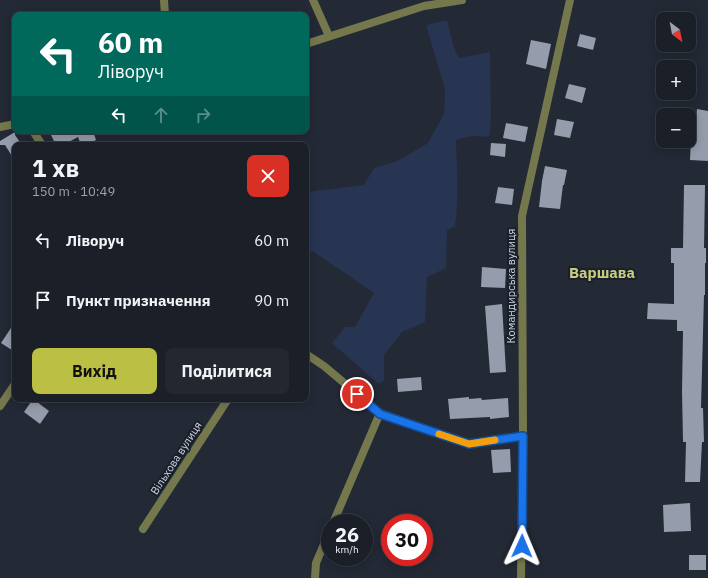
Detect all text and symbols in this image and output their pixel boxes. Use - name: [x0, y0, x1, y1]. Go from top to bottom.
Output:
- north arrow: [656, 12, 696, 52]
- map controls: [656, 12, 696, 148]
- text: 60 m: [98, 24, 163, 61]
- icon: left: [32, 28, 84, 80]
- text: Ліворуч: [98, 60, 164, 83]
- button: +: [656, 60, 696, 100]
- icon: left: [108, 104, 130, 126]
- icon: ahead: [150, 104, 172, 126]
- icon: right: [192, 104, 214, 126]
- button: −: [656, 108, 696, 148]
- text: 1 хв: [32, 152, 79, 184]
- button: close: [247, 155, 289, 197]
- text: 150 m · 10:49: [32, 183, 115, 200]
- icon: left: [32, 229, 54, 251]
- street label: Командирська вулиця: [504, 229, 518, 343]
- text: Ліворуч: [66, 231, 124, 250]
- text: 60 m: [254, 231, 289, 250]
- district label: Варшава: [569, 263, 635, 282]
- icon: arrive: [32, 289, 54, 311]
- text: Пункт призначення: [66, 291, 211, 310]
- text: 90 m: [254, 291, 289, 310]
- button: Вихід: [32, 348, 157, 394]
- button: Поділитися: [165, 348, 289, 394]
- pin: [340, 377, 374, 411]
- icon: arrive: [346, 383, 368, 405]
- street label: Вільхова вулиця: [147, 419, 205, 497]
- speed limit sign: 30: [381, 514, 433, 566]
- text: 26: [335, 521, 359, 548]
- position arrow: [501, 525, 543, 567]
- text: km/h: [335, 543, 359, 556]

